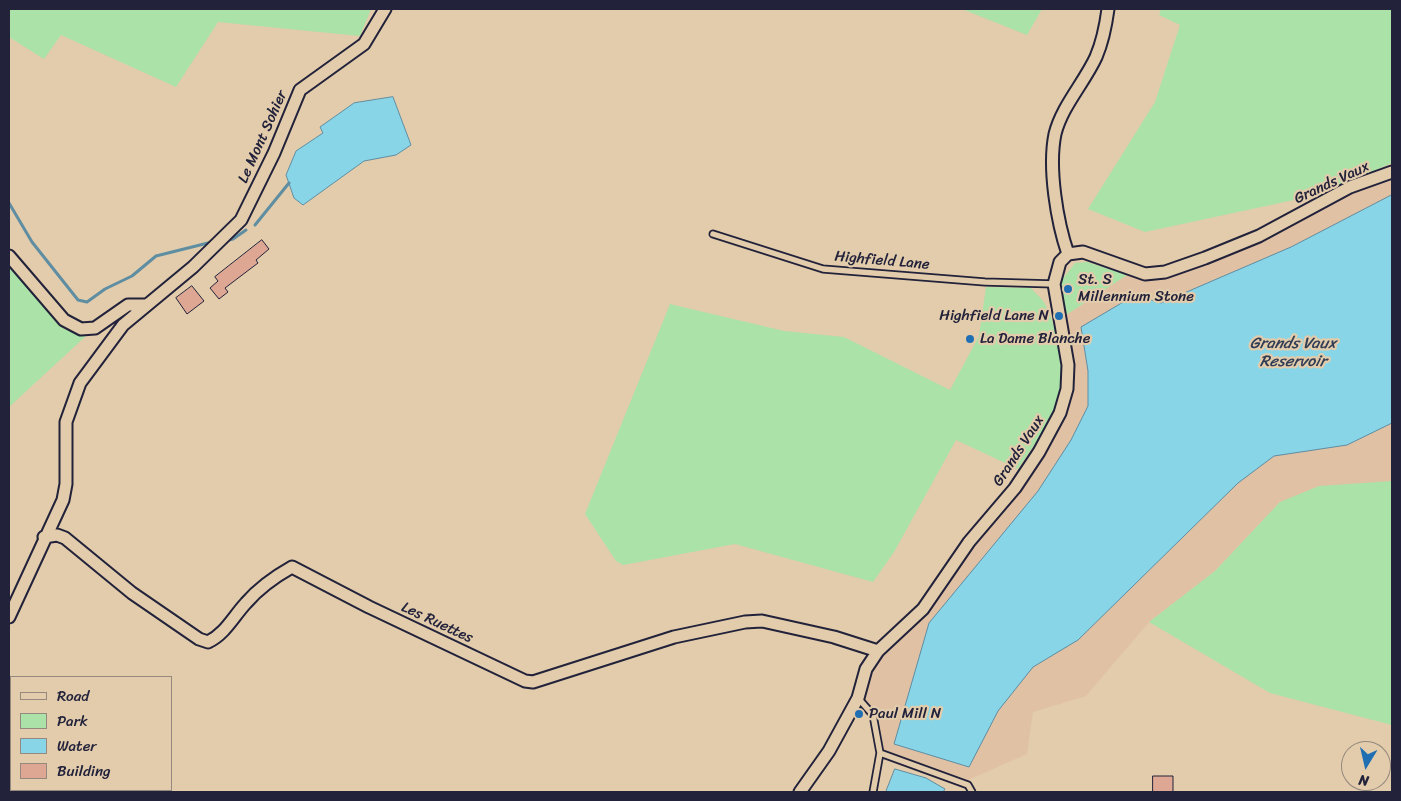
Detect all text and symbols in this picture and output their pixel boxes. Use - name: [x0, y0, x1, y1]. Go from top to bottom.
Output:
- street label: Le Mont Sohier: [235, 88, 291, 186]
- street label: Grands Vaux: [1292, 158, 1372, 208]
- street label: Highfield Lane: [834, 248, 930, 274]
- place label: St. S Millennium Stone: [1078, 271, 1194, 306]
- marker: St. S Millennium Stone: [1062, 283, 1074, 295]
- place label: Highfield Lane N: [939, 307, 1049, 325]
- marker: Highfield Lane N: [1053, 310, 1065, 322]
- place label: La Dame Blanche: [980, 330, 1090, 348]
- marker: La Dame Blanche: [964, 333, 976, 345]
- water label: Grands Vaux Reservoir: [1250, 334, 1336, 372]
- street label: Grands Vaux: [989, 412, 1049, 490]
- street label: Les Ruettes: [398, 599, 476, 647]
- legend: [10, 676, 172, 791]
- text: Road: [57, 683, 89, 709]
- place label: Paul Mill N: [869, 705, 941, 723]
- text: Park: [57, 708, 88, 734]
- marker: Paul Mill N: [853, 708, 865, 720]
- text: Water: [57, 733, 97, 759]
- north arrow: [1341, 741, 1391, 791]
- text: Building: [57, 758, 111, 784]
- text: N: [1357, 767, 1370, 793]

